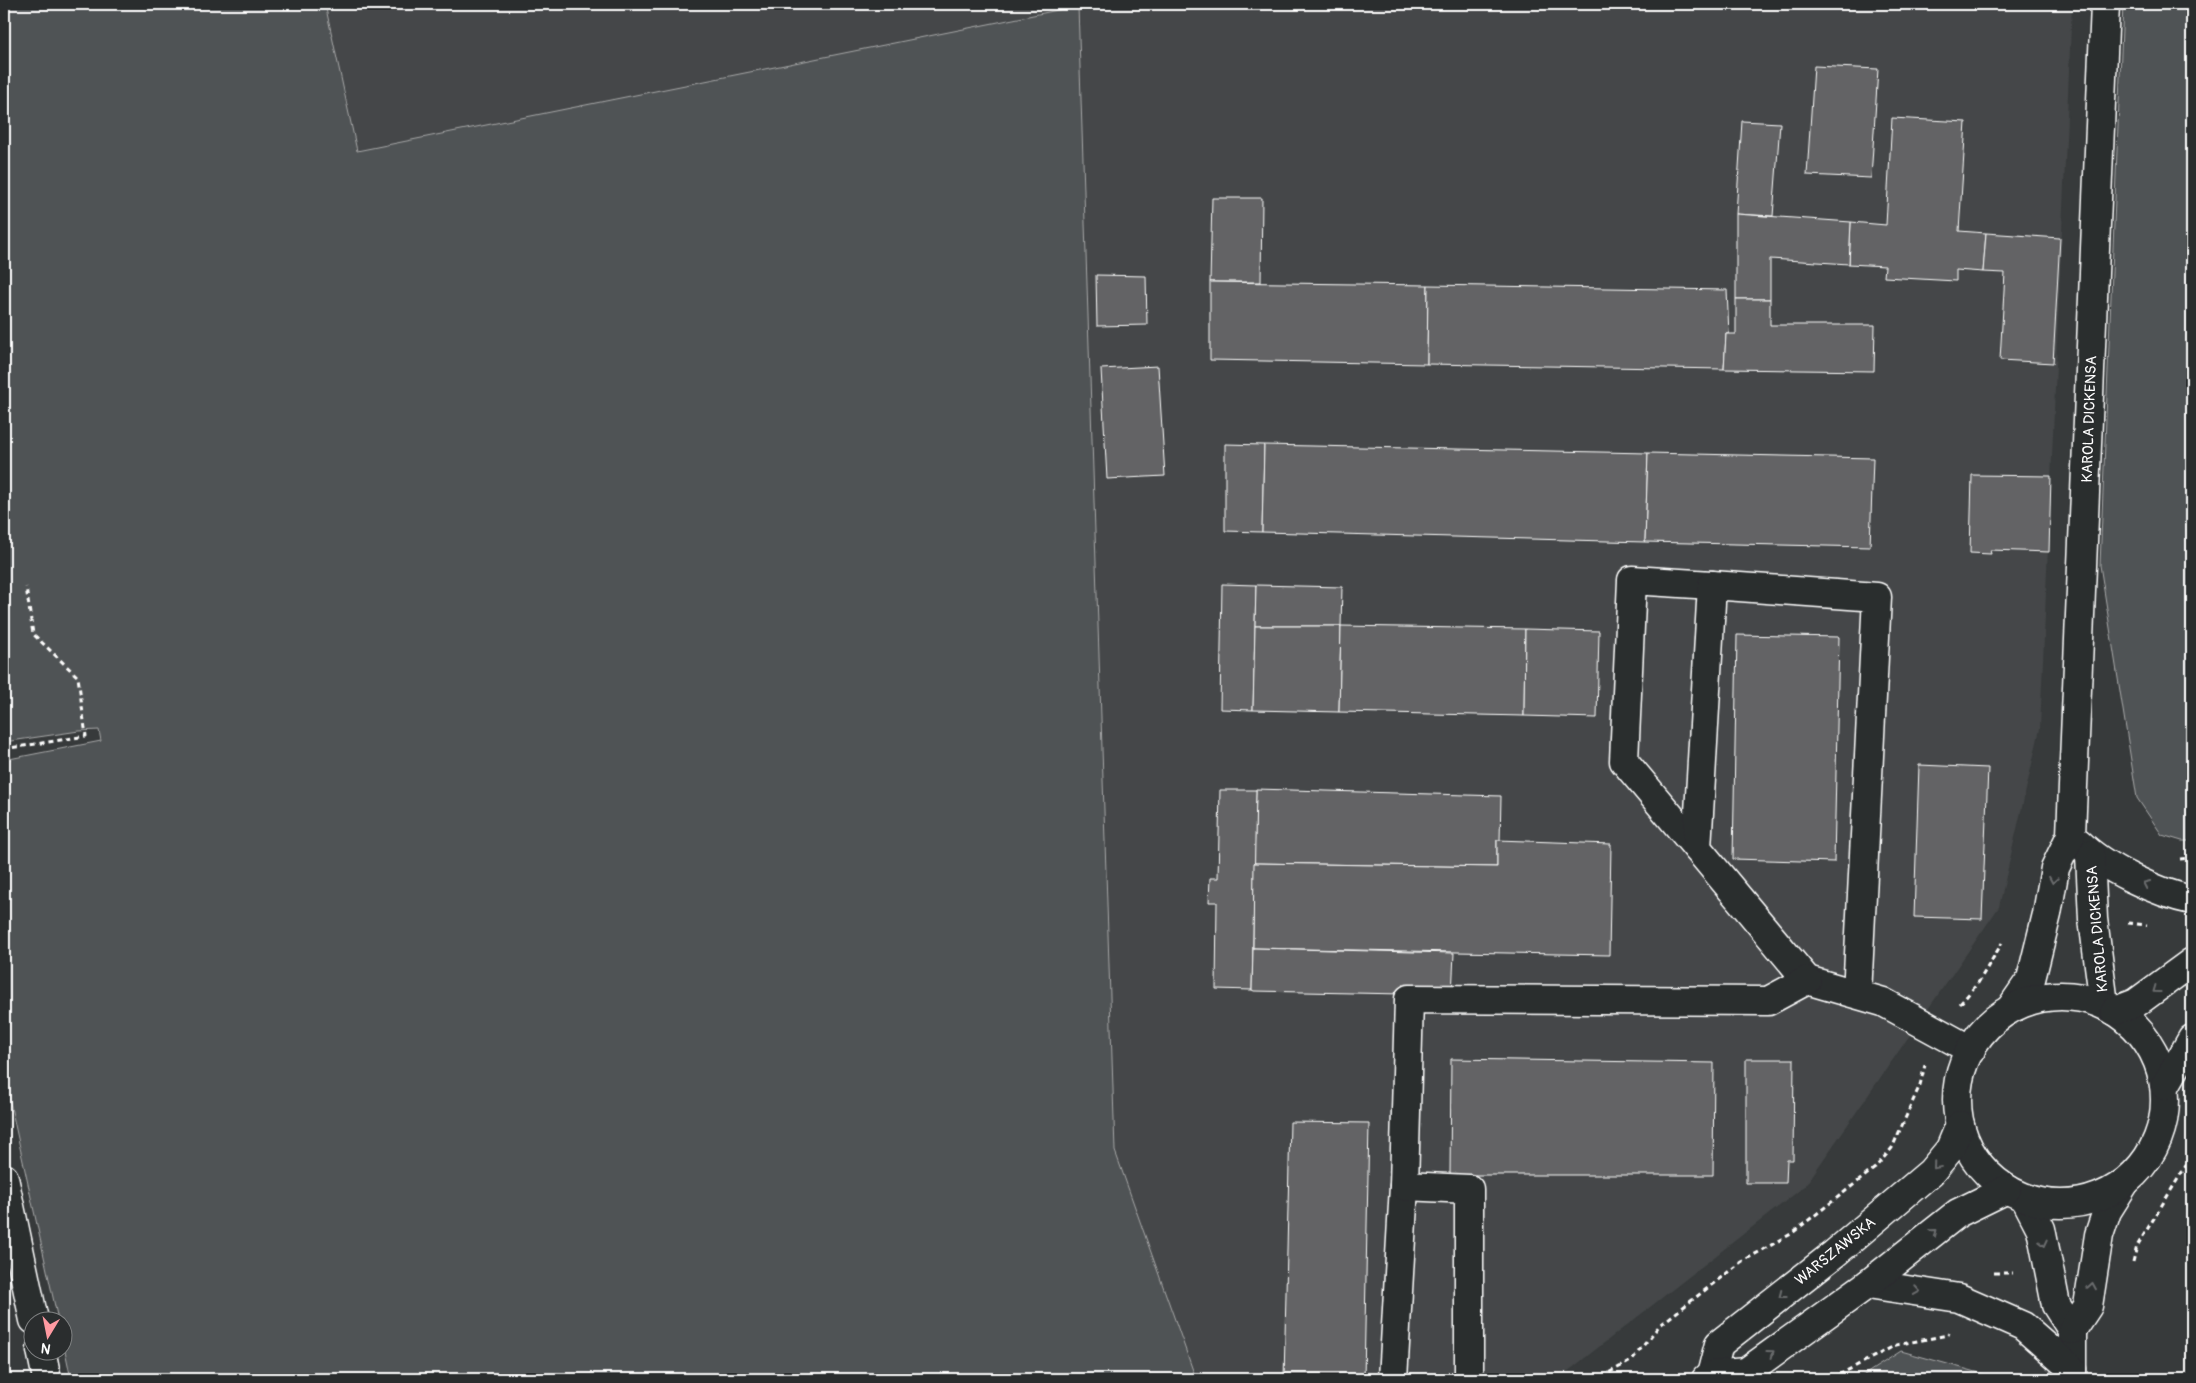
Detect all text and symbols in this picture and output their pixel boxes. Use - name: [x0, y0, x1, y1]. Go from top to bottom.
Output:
- street label: KAROLA DICKENSA: [2078, 355, 2101, 483]
- street label: KAROLA DICKENSA: [2082, 865, 2113, 993]
- one-way arrow: [2049, 875, 2059, 884]
- one-way arrow: [2142, 880, 2151, 891]
- one-way arrow: [2152, 984, 2162, 993]
- one-way arrow: [1933, 1160, 1941, 1169]
- street label: WARSZAWSKA: [1791, 1213, 1880, 1290]
- one-way arrow: [1928, 1230, 1937, 1238]
- one-way arrow: [2038, 1238, 2049, 1247]
- one-way arrow: [2086, 1282, 2096, 1291]
- one-way arrow: [1912, 1286, 1921, 1296]
- one-way arrow: [1779, 1289, 1788, 1297]
- north arrow: [22, 1310, 72, 1360]
- text: N: [40, 1339, 52, 1358]
- one-way arrow: [1766, 1350, 1775, 1360]

